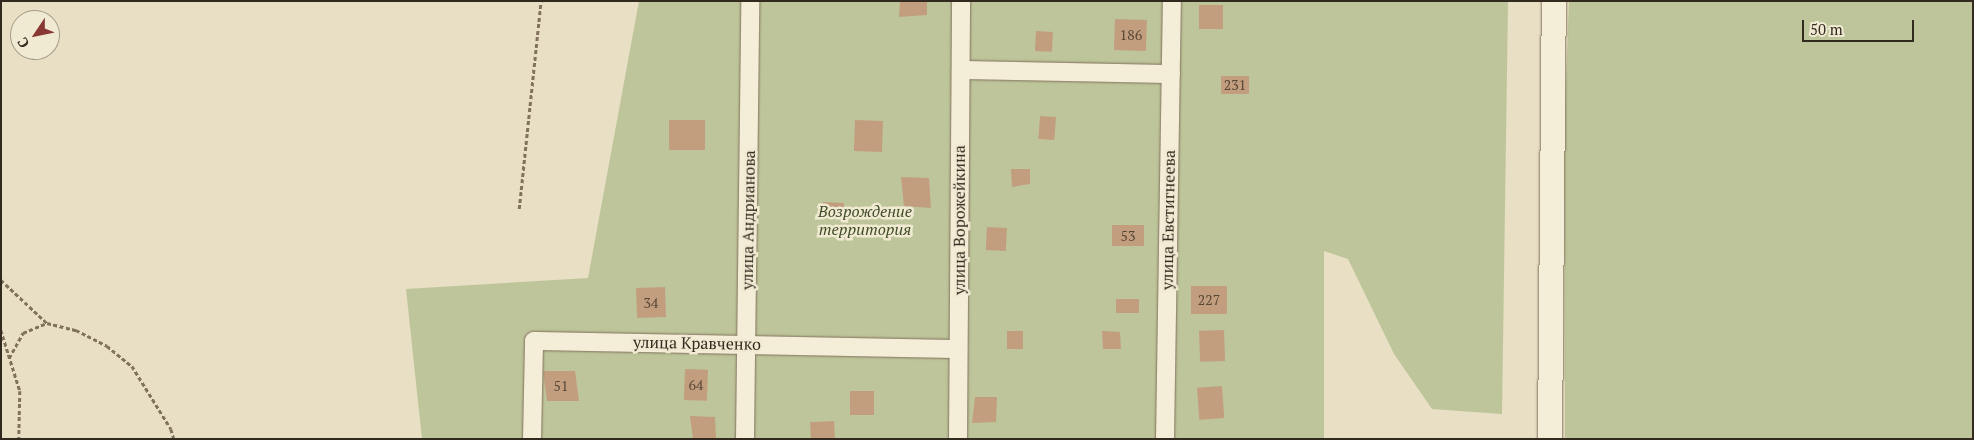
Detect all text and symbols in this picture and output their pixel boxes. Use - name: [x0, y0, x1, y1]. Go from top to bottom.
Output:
- north arrow: [10, 10, 60, 60]
- scale bar: [1804, 10, 1916, 42]
- text: 50 m: [1810, 19, 1843, 39]
- house number: 186: [1120, 27, 1142, 43]
- text: С: [13, 34, 33, 52]
- house number: 231: [1224, 77, 1246, 93]
- street label: улица Ворожейкина: [949, 145, 969, 295]
- street label: улица Андрианова: [737, 150, 759, 290]
- street label: улица Евстигнеева: [1157, 150, 1179, 290]
- park label: Возрождение территория: [818, 201, 912, 239]
- house number: 53: [1121, 228, 1135, 244]
- house number: 227: [1198, 292, 1220, 308]
- house number: 34: [644, 295, 658, 311]
- street label: улица Кравченко: [633, 332, 761, 354]
- house number: 64: [689, 377, 703, 393]
- house number: 51: [554, 378, 568, 394]

